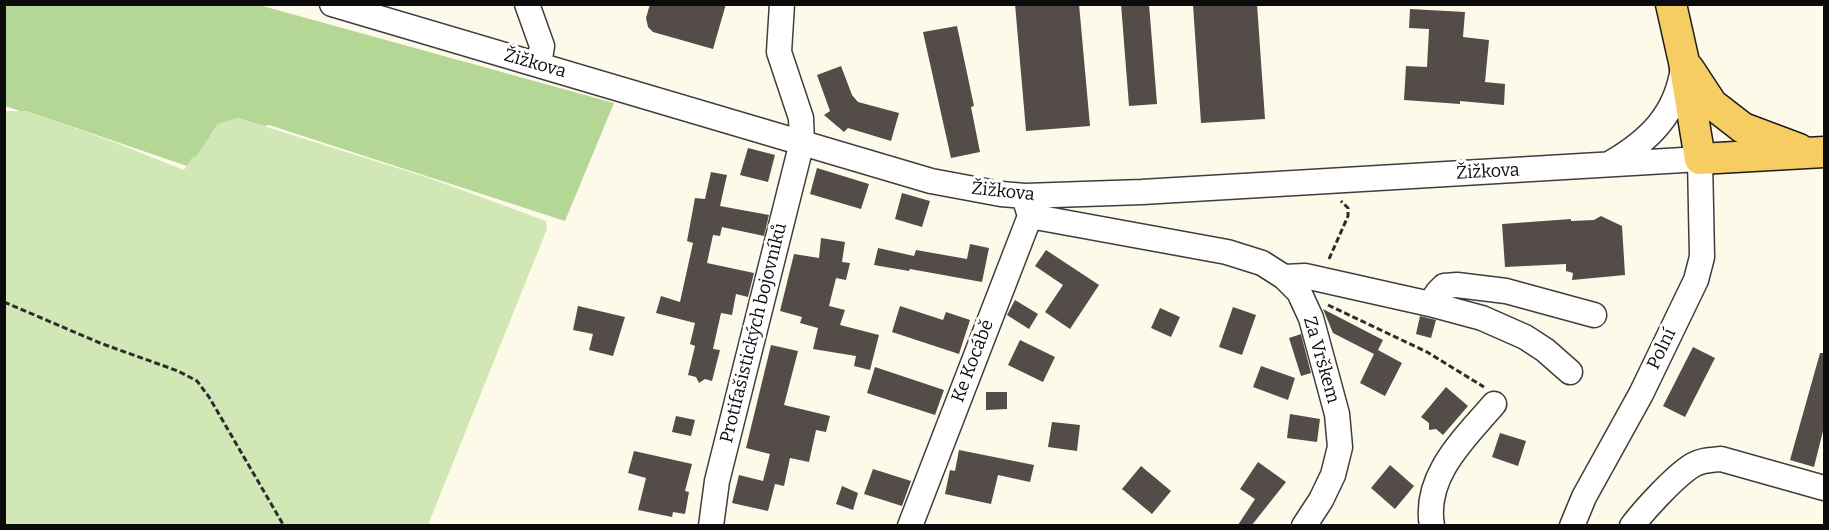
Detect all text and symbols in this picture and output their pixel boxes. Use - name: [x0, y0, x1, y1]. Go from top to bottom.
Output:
- street label: Žižkova: [502, 45, 568, 83]
- street label: Žižkova: [1456, 160, 1520, 184]
- street label: Žižkova: [970, 178, 1036, 206]
- street label: Protifašistických bojovníků: [716, 221, 792, 445]
- street label: Za Vrškem: [1298, 314, 1344, 406]
- street label: Ke Kocábě: [947, 317, 999, 405]
- street label: Polní: [1643, 325, 1681, 373]

